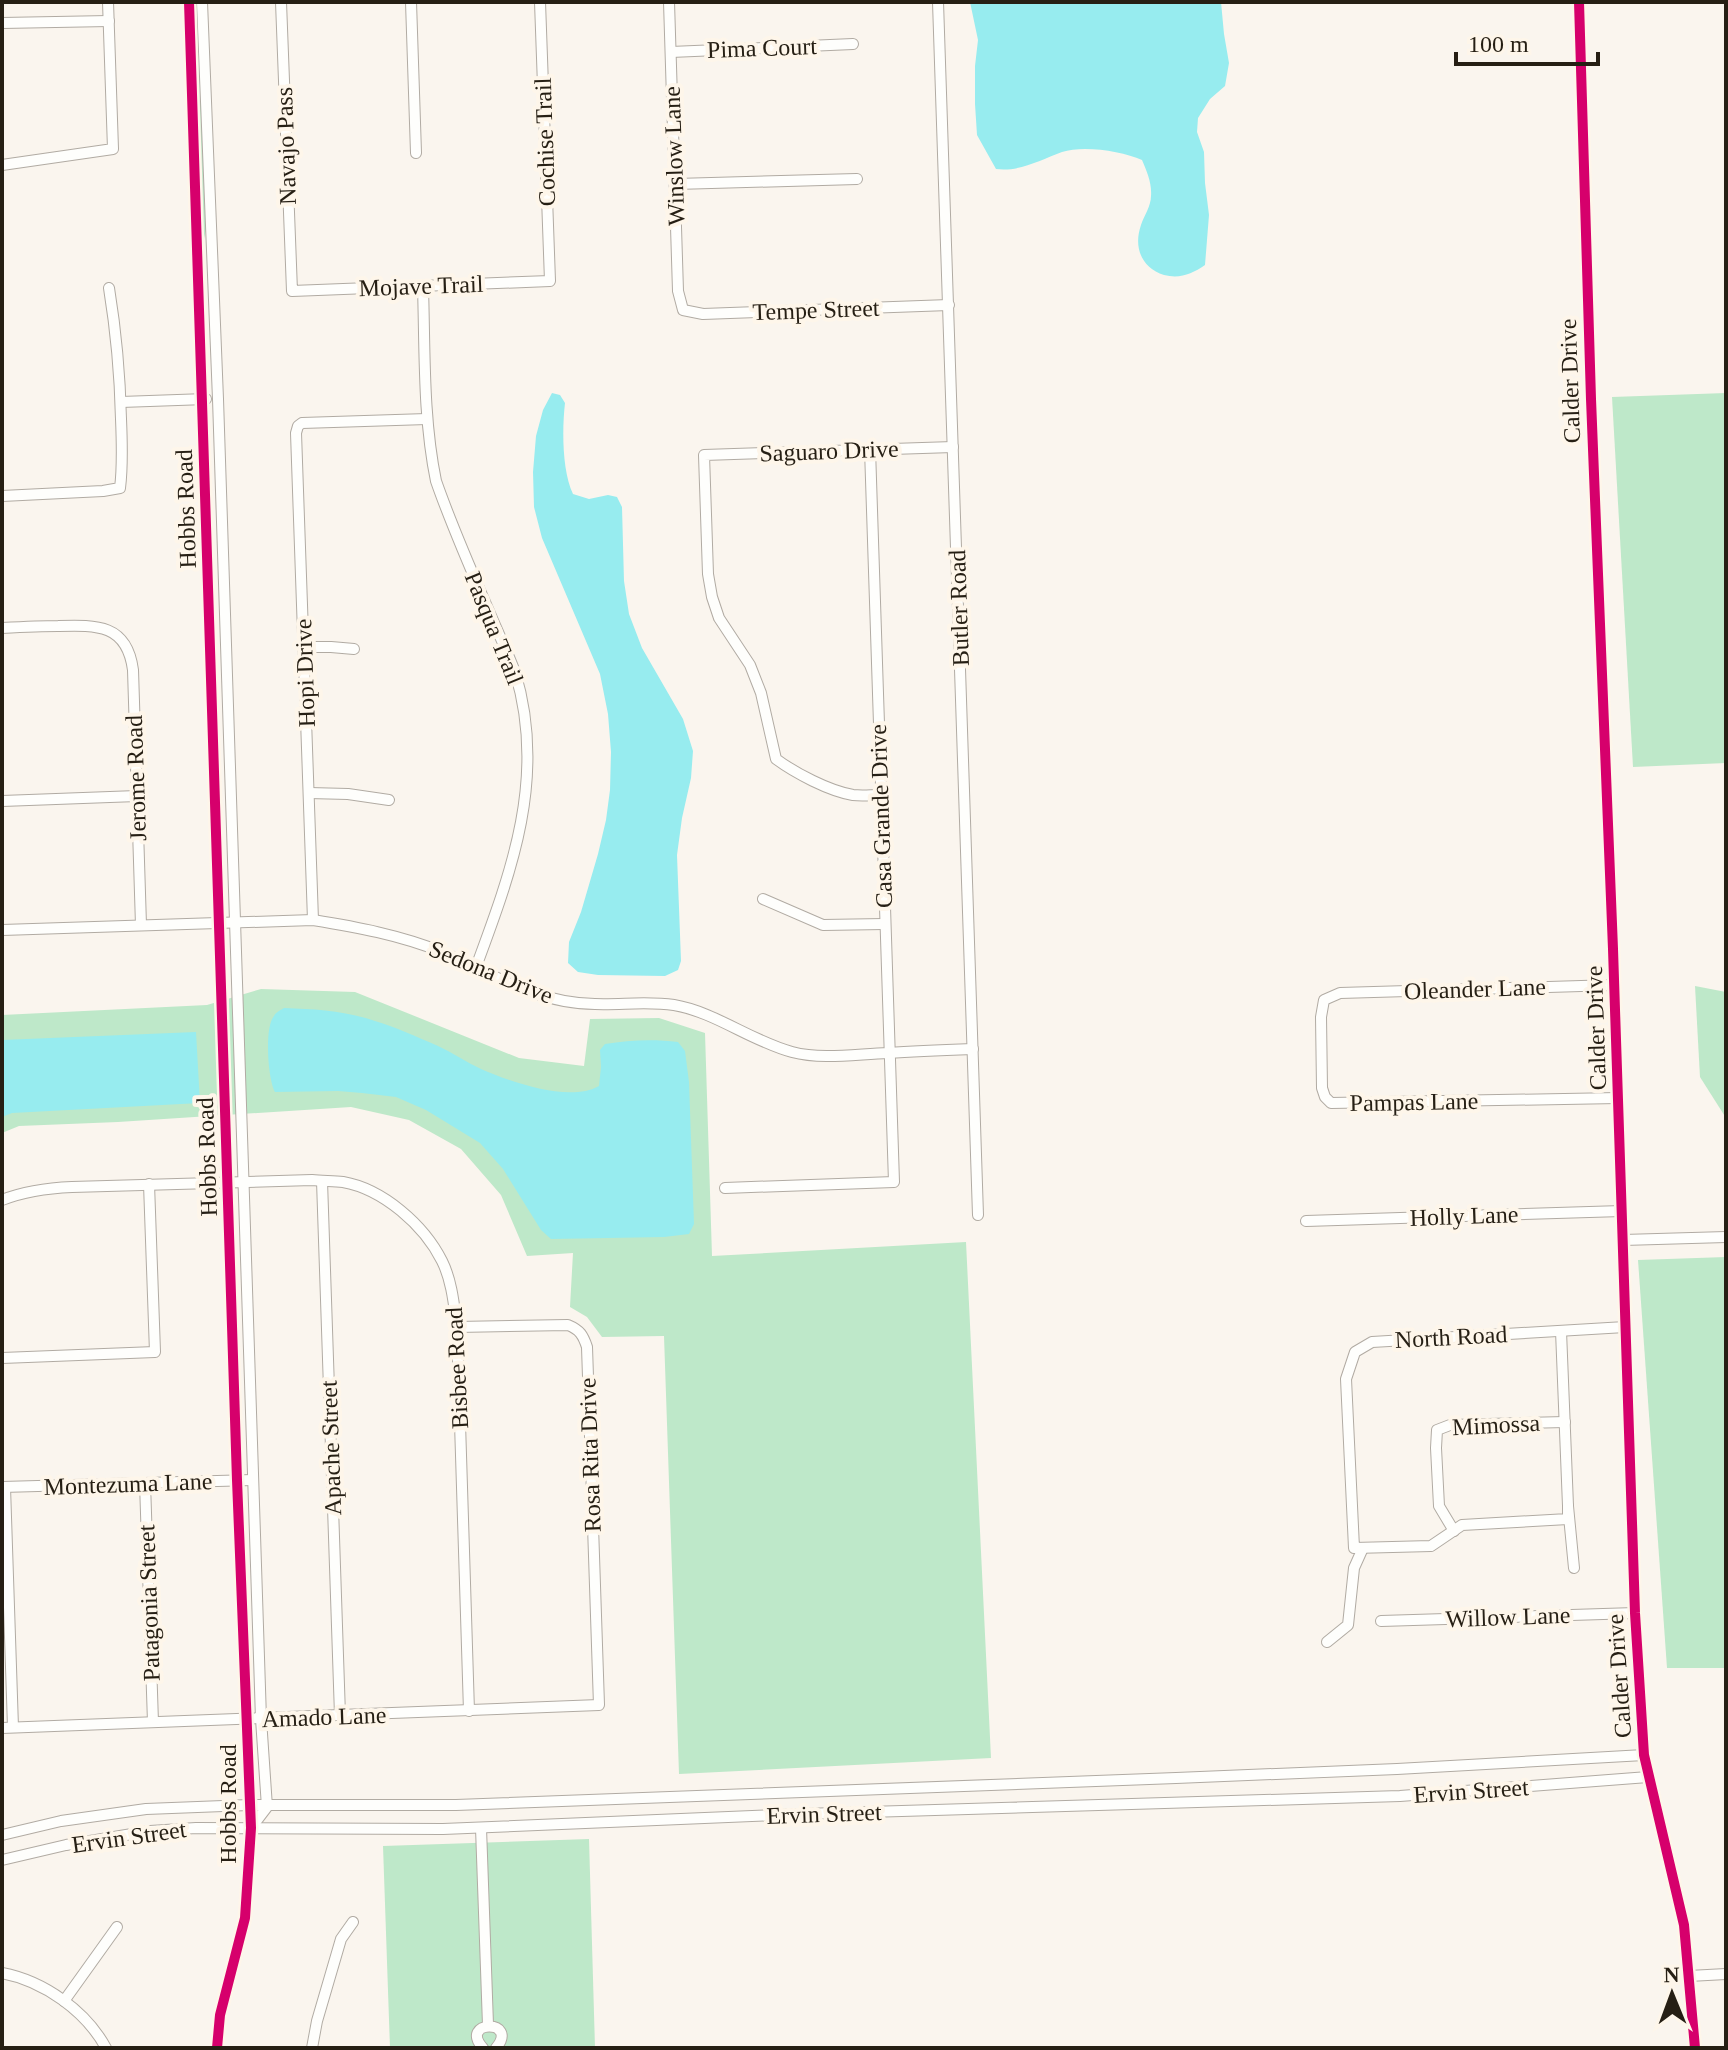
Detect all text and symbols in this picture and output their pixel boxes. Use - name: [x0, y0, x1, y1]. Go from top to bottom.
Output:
- scale bar: [1456, 16, 1598, 66]
- text: 100 m: [1468, 31, 1529, 57]
- street label: Pima Court: [707, 33, 818, 63]
- street label: Cochise Trail: [530, 77, 560, 207]
- street label: Winslow Lane: [659, 86, 689, 226]
- street label: Navajo Pass: [271, 87, 301, 205]
- street label: Mojave Trail: [358, 271, 484, 301]
- street label: Tempe Street: [752, 295, 880, 325]
- street label: Calder Drive: [1555, 318, 1585, 444]
- street label: Saguaro Drive: [759, 436, 899, 466]
- street label: Hobbs Road: [171, 449, 201, 569]
- street label: Butler Road: [944, 549, 974, 667]
- street label: Pasqua Trail: [460, 568, 529, 689]
- street label: Hopi Drive: [290, 618, 320, 728]
- street label: Jerome Road: [121, 715, 151, 841]
- street label: Casa Grande Drive: [865, 724, 897, 908]
- street label: Sedona Drive: [425, 935, 557, 1009]
- street label: Calder Drive: [1581, 965, 1611, 1091]
- street label: Oleander Lane: [1404, 974, 1546, 1004]
- street label: Pampas Lane: [1349, 1088, 1479, 1116]
- street label: Hobbs Road: [192, 1097, 222, 1217]
- street label: Holly Lane: [1409, 1201, 1519, 1231]
- street label: Bisbee Road: [441, 1306, 473, 1430]
- street label: North Road: [1394, 1321, 1508, 1353]
- street label: Rosa Rita Drive: [574, 1377, 606, 1533]
- street label: Apache Street: [316, 1380, 346, 1516]
- street label: Mimossa: [1451, 1410, 1541, 1440]
- street label: Montezuma Lane: [43, 1468, 213, 1500]
- street label: Patagonia Street: [133, 1524, 165, 1682]
- street label: Willow Lane: [1445, 1602, 1571, 1632]
- street label: Calder Drive: [1602, 1613, 1636, 1739]
- street label: Amado Lane: [261, 1702, 387, 1732]
- street label: Hobbs Road: [215, 1744, 241, 1864]
- street label: Ervin Street: [1413, 1774, 1530, 1808]
- street label: Ervin Street: [766, 1799, 882, 1829]
- street label: Ervin Street: [70, 1816, 188, 1858]
- north arrow: [1632, 1954, 1712, 2034]
- text: N: [1663, 1962, 1680, 1987]

